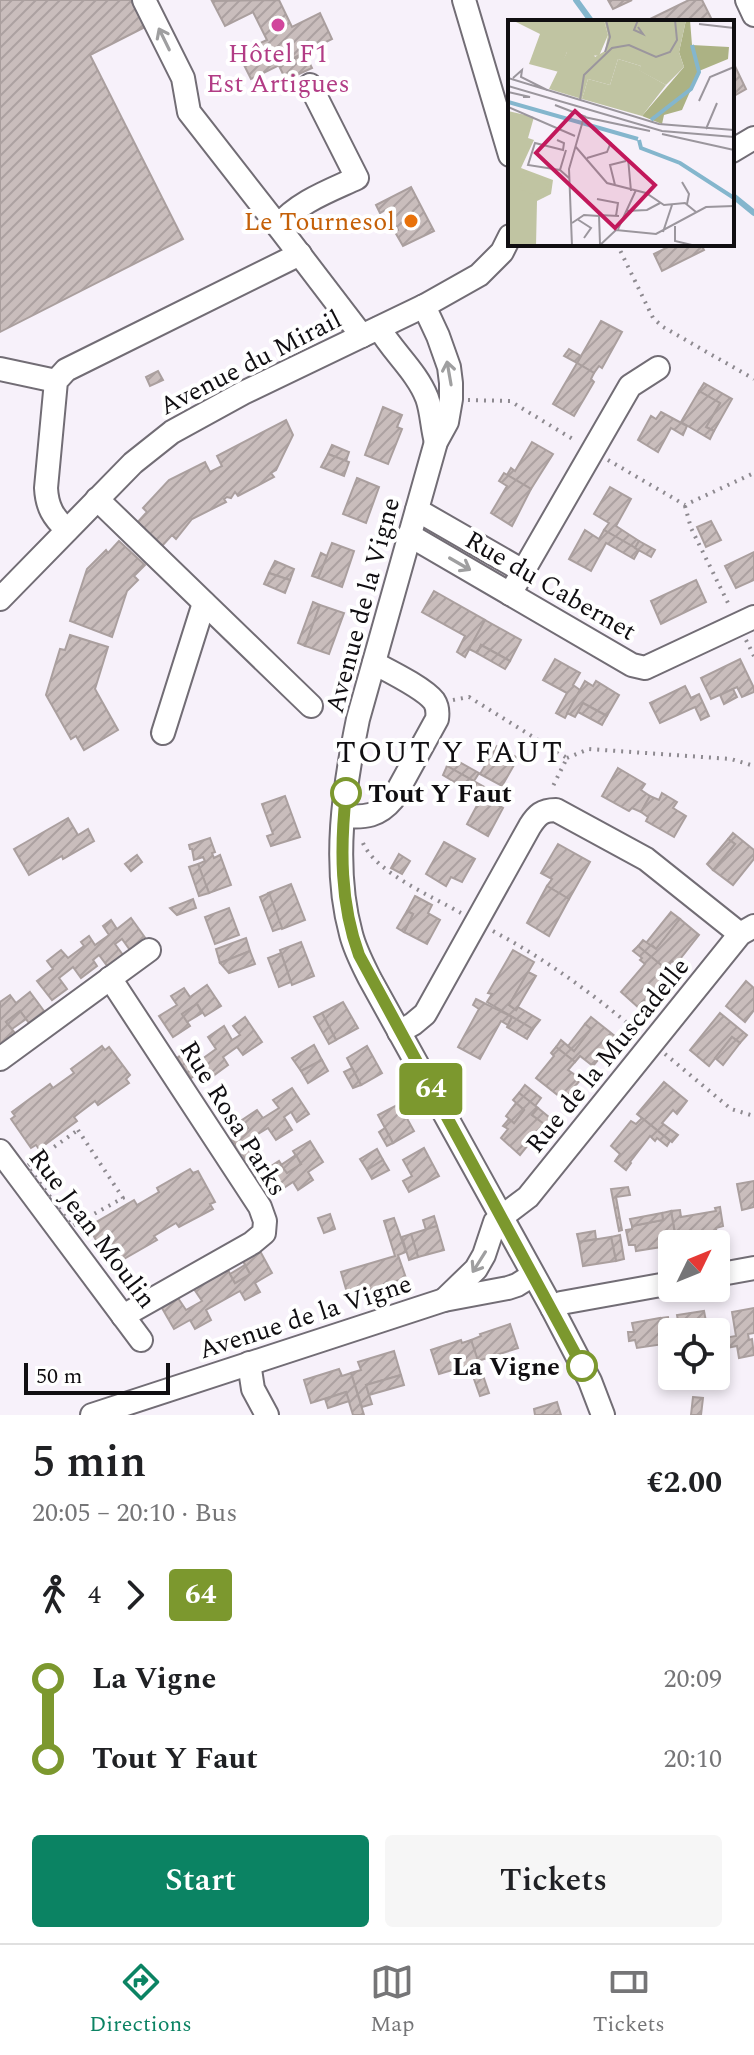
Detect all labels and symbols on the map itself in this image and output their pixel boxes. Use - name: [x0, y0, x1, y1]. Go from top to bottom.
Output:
- marker: Hôtel F1 Est Artigues: [269, 16, 287, 34]
- inset map: [508, 20, 734, 246]
- one-way arrow: [156, 28, 171, 52]
- place label: Hôtel F1 Est Artigues: [206, 34, 350, 104]
- place label: Le Tournesol: [244, 202, 395, 242]
- marker: Le Tournesol: [402, 212, 420, 230]
- street label: Avenue du Mirail: [152, 300, 349, 426]
- one-way arrow: [441, 361, 456, 386]
- street label: Avenue de la Vigne: [315, 493, 411, 718]
- street label: Rue du Cabernet: [457, 520, 644, 651]
- one-way arrow: [448, 556, 471, 572]
- district label: TOUT Y FAUT: [336, 730, 564, 776]
- place label: Tout Y Faut: [368, 774, 512, 814]
- marker: Tout Y Faut: [331, 778, 361, 808]
- street label: Rue de la Muscadelle: [516, 949, 700, 1162]
- street label: Rue Rosa Parks: [169, 1033, 297, 1204]
- line badge: 64: [395, 1063, 467, 1115]
- street label: Rue Jean Moulin: [18, 1140, 166, 1317]
- north arrow: [658, 1230, 730, 1302]
- one-way arrow: [470, 1250, 486, 1273]
- street label: Avenue de la Vigne: [194, 1264, 417, 1370]
- place label: La Vigne: [452, 1347, 560, 1387]
- marker: La Vigne: [567, 1351, 597, 1381]
- scale bar: [24, 1359, 170, 1395]

